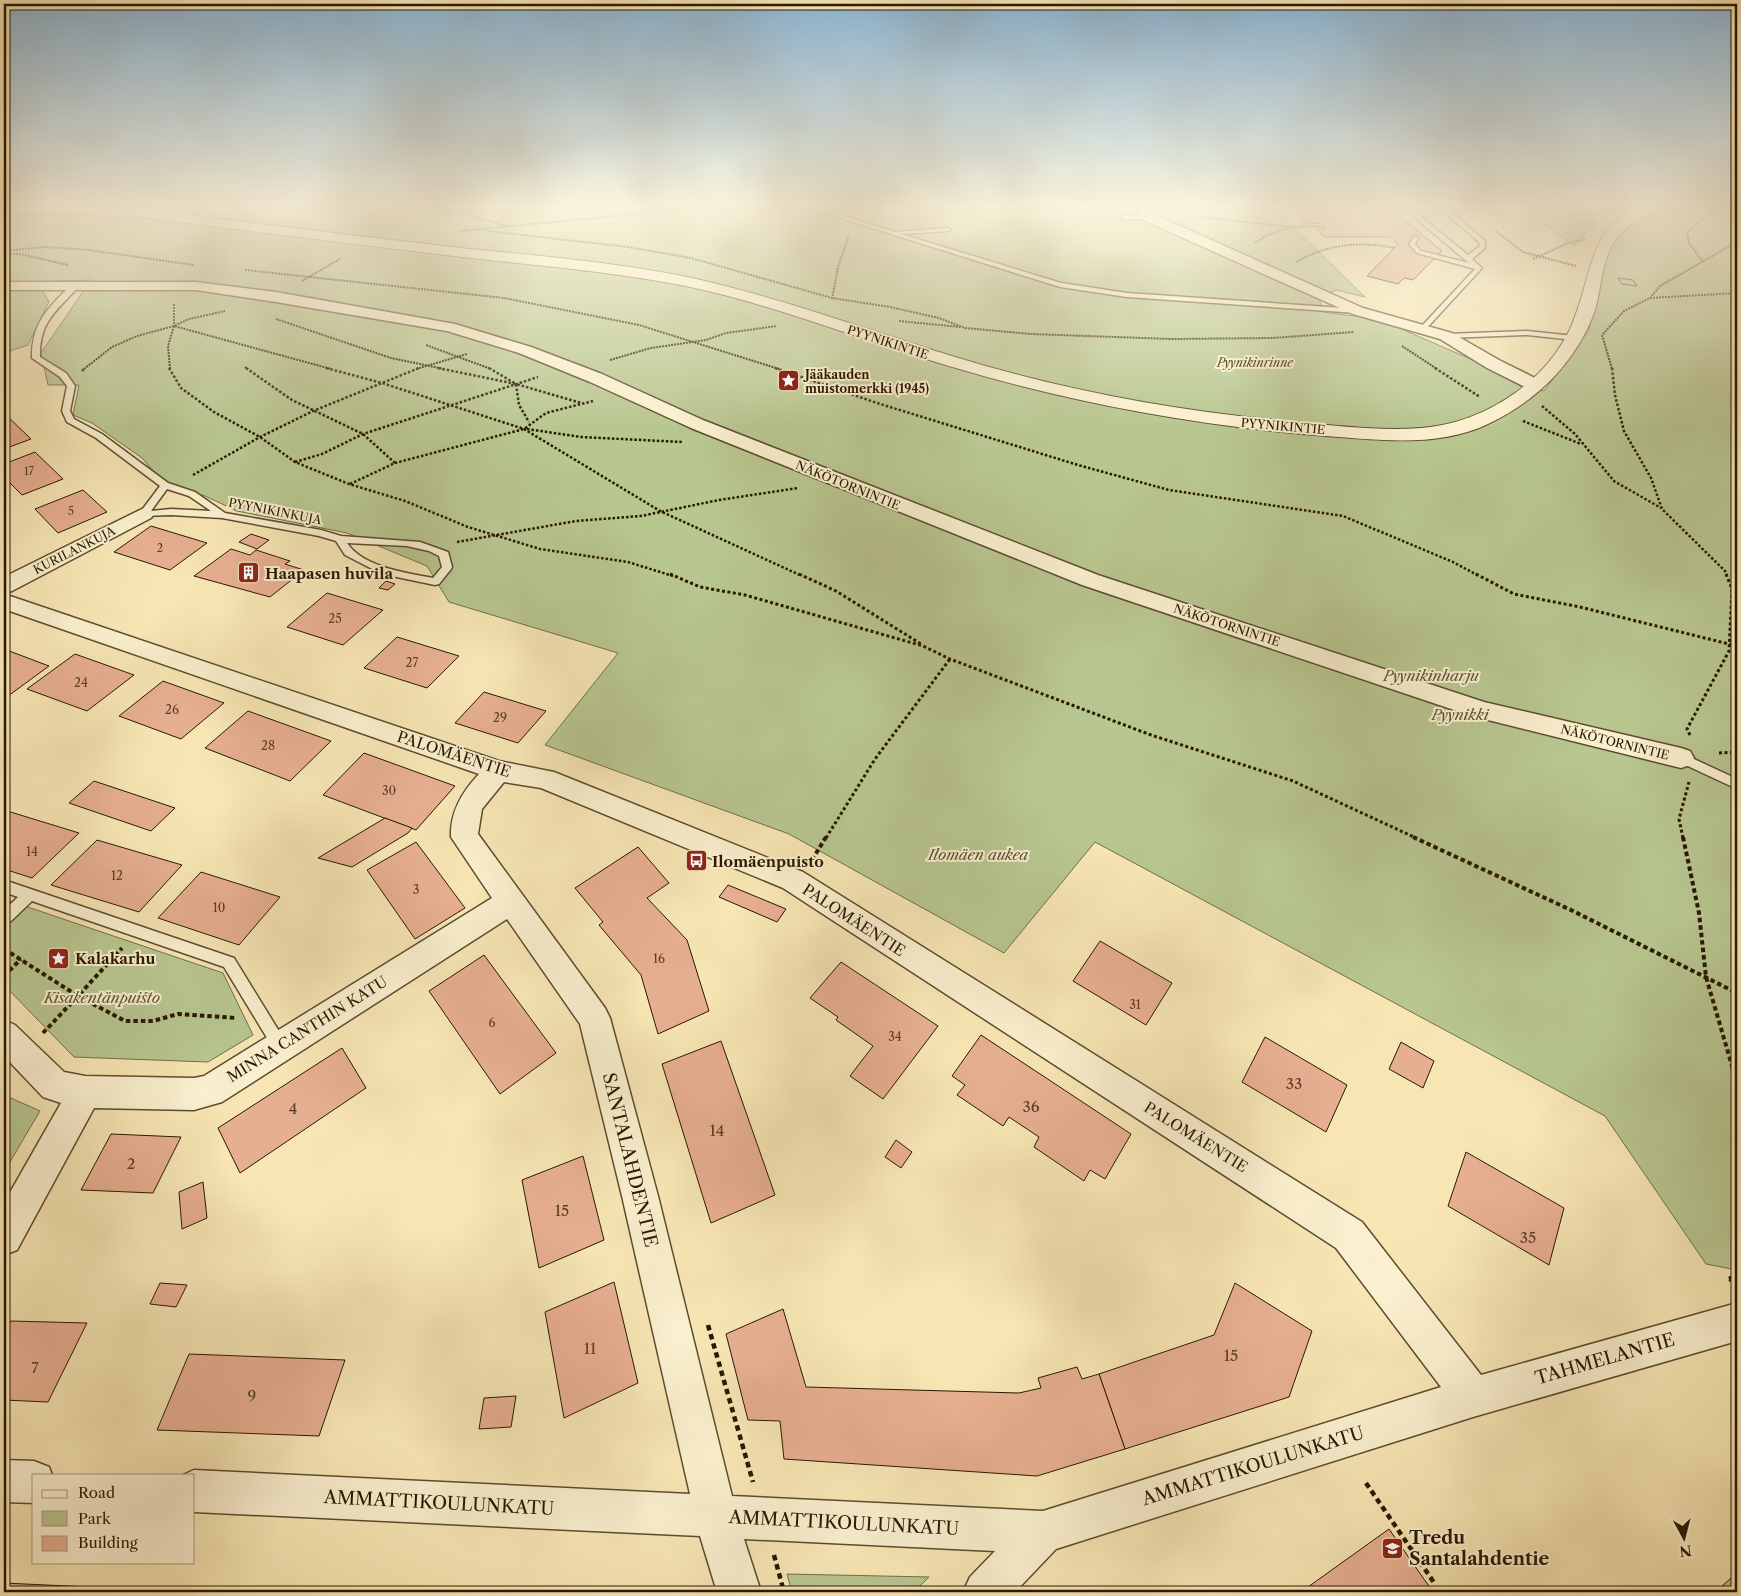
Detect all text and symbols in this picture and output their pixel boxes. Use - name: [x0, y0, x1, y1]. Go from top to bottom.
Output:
- street label: PYYNIKINTIE: [845, 322, 931, 362]
- park label: Pyynikinrinne: [1216, 355, 1294, 370]
- place label: Jääkauden muistomerkki (1945): [803, 367, 929, 396]
- place icon: Jääkauden muistomerkki (1945): [777, 369, 801, 393]
- street label: PYYNIKINTIE: [1240, 415, 1326, 437]
- street label: NÄKÖTORNINTIE: [794, 456, 903, 513]
- house number: 17: [24, 464, 35, 478]
- street label: PYYNIKINKUJA: [227, 495, 324, 528]
- house number: 5: [68, 504, 74, 518]
- street label: KURILANKUJA: [30, 522, 119, 577]
- house number: 2: [157, 541, 163, 555]
- building icon: Haapasen huvila: [237, 561, 261, 585]
- place label: Haapasen huvila: [265, 564, 393, 583]
- street label: NÄKÖTORNINTIE: [1172, 600, 1282, 649]
- house number: 25: [328, 611, 342, 626]
- house number: 27: [406, 655, 418, 670]
- park label: Pyynikinharju: [1382, 666, 1479, 685]
- house number: 24: [74, 675, 88, 690]
- house number: 26: [165, 702, 179, 717]
- park label: Pyynikki: [1430, 705, 1490, 724]
- house number: 29: [493, 710, 507, 725]
- street label: NÄKÖTORNINTIE: [1559, 720, 1671, 763]
- street label: PALOMÄENTIE: [395, 727, 513, 781]
- house number: 28: [261, 738, 275, 753]
- house number: 30: [382, 783, 396, 798]
- house number: 14: [26, 844, 38, 859]
- park label: Ilomäen aukea: [927, 845, 1028, 864]
- bus stop icon: Ilomäenpuisto: [684, 849, 708, 873]
- place label: Ilomäenpuisto: [712, 852, 824, 871]
- house number: 12: [111, 868, 123, 883]
- street label: PALOMÄENTIE: [799, 880, 909, 960]
- house number: 3: [413, 882, 419, 897]
- house number: 10: [213, 900, 225, 915]
- place icon: Kalakarhu: [47, 946, 71, 970]
- place label: Kalakarhu: [75, 949, 156, 968]
- house number: 16: [653, 951, 665, 966]
- street label: MINNA CANTHIN KATU: [223, 972, 391, 1086]
- park label: Kisakentänpuisto: [43, 988, 160, 1007]
- house number: 31: [1129, 997, 1141, 1012]
- house number: 6: [488, 1015, 496, 1030]
- house number: 34: [888, 1029, 902, 1044]
- street label: SANTALAHDENTIE: [598, 1070, 662, 1250]
- house number: 33: [1286, 1074, 1302, 1093]
- house number: 36: [1022, 1097, 1040, 1116]
- street label: PALOMÄENTIE: [1141, 1098, 1251, 1176]
- house number: 4: [289, 1099, 297, 1118]
- house number: 14: [710, 1121, 724, 1140]
- house number: 2: [127, 1154, 135, 1173]
- house number: 15: [555, 1201, 569, 1220]
- house number: 35: [1520, 1228, 1536, 1247]
- street label: TAHMELANTIE: [1533, 1329, 1677, 1389]
- house number: 11: [584, 1339, 597, 1358]
- house number: 15: [1224, 1346, 1238, 1365]
- house number: 7: [31, 1358, 39, 1377]
- house number: 9: [248, 1386, 256, 1405]
- street label: AMMATTIKOULUNKATU: [1138, 1422, 1367, 1511]
- legend: [32, 1474, 195, 1564]
- text: Road: [78, 1483, 115, 1502]
- street label: AMMATTIKOULUNKATU: [322, 1486, 555, 1520]
- street label: AMMATTIKOULUNKATU: [727, 1506, 960, 1540]
- text: Park: [78, 1509, 112, 1528]
- north arrow: [1658, 1514, 1708, 1564]
- place label: Tredu Santalahdentie: [1409, 1527, 1550, 1570]
- text: Building: [78, 1533, 138, 1552]
- school or university icon: Tredu Santalahdentie: [1381, 1536, 1405, 1560]
- text: N: [1678, 1541, 1693, 1561]

